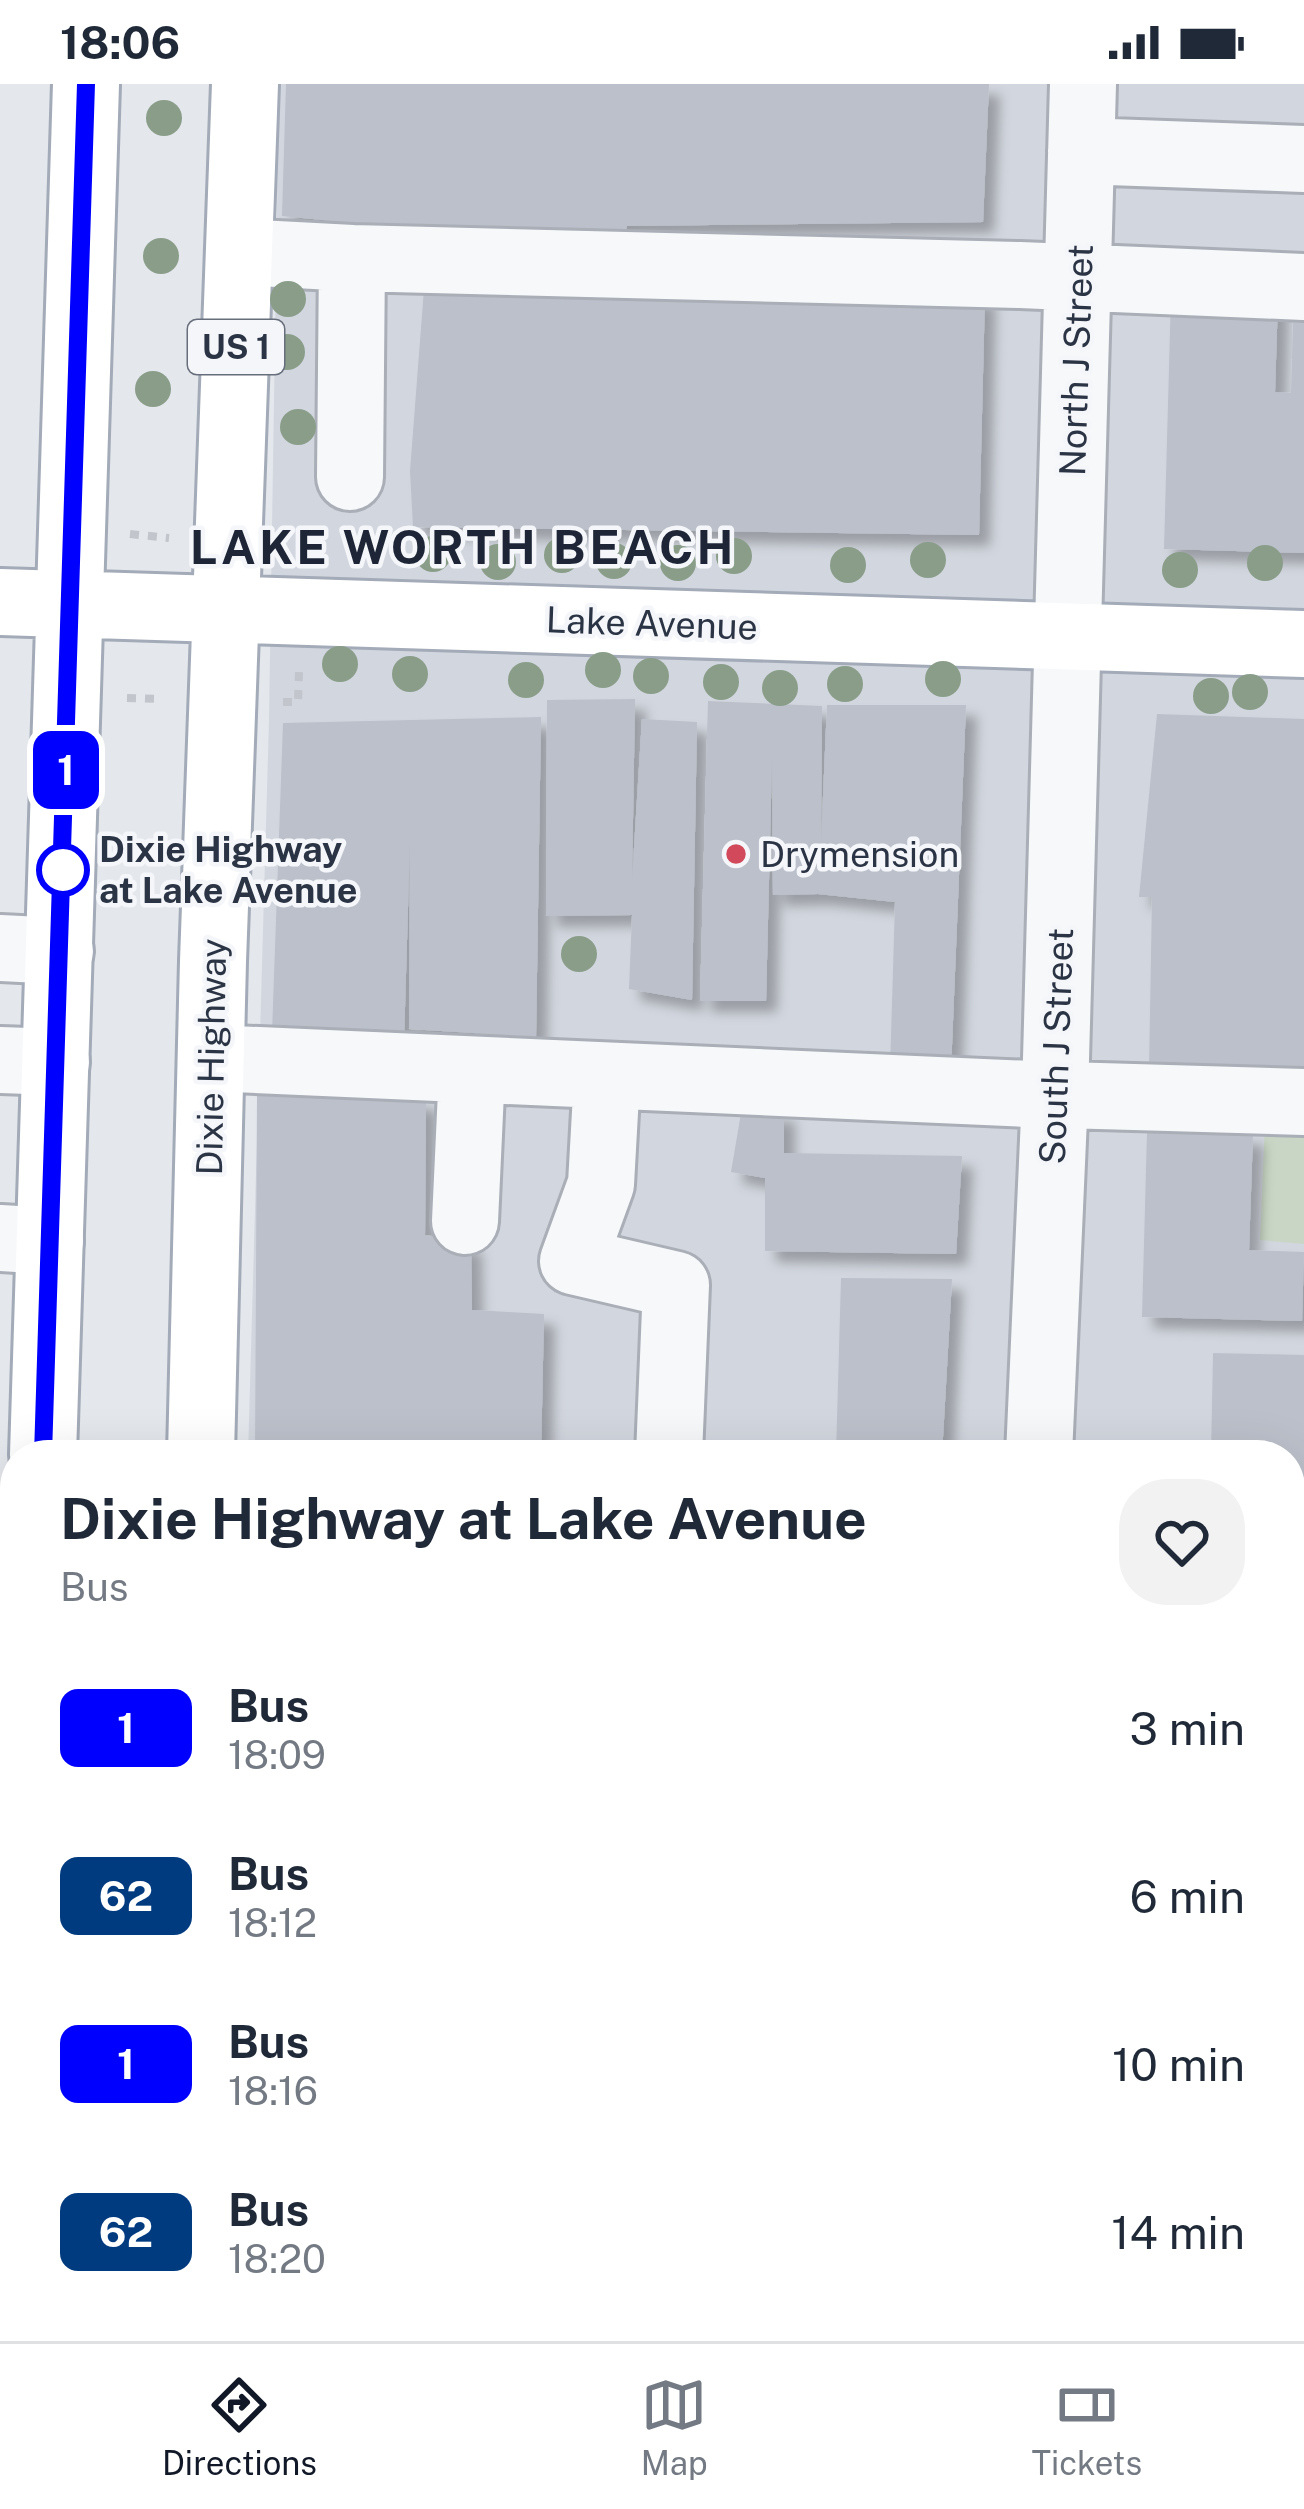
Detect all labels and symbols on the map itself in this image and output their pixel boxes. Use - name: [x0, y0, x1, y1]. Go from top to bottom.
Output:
- street label: North J Street: [1051, 243, 1101, 477]
- road number: US 1: [188, 320, 284, 374]
- district label: LAKE WORTH BEACH: [190, 518, 736, 575]
- street label: Lake Avenue: [545, 598, 759, 648]
- line badge: 1: [27, 731, 105, 809]
- place label: Dixie Highway at Lake Avenue: [99, 828, 357, 911]
- place label: Drymension: [760, 833, 959, 875]
- marker: Drymension: [723, 841, 749, 867]
- marker: Dixie Highway at Lake Avenue: [38, 845, 88, 895]
- street label: South J Street: [1031, 927, 1081, 1165]
- street label: Dixie Highway: [188, 938, 234, 1176]

